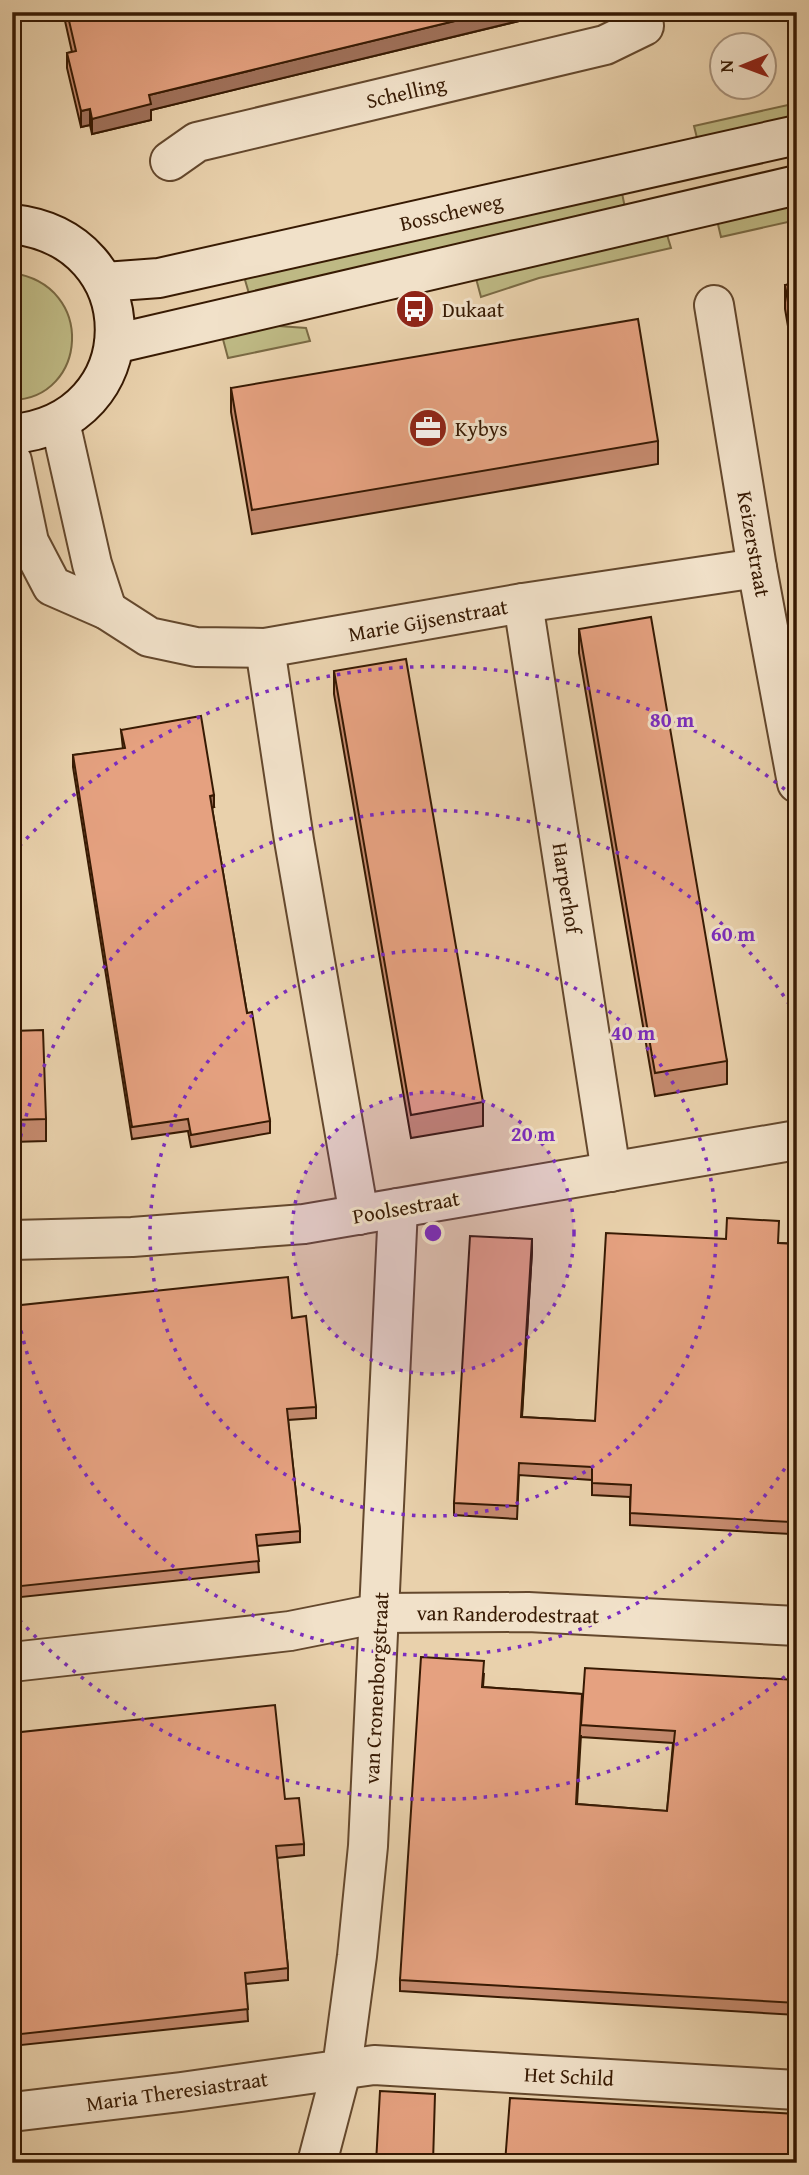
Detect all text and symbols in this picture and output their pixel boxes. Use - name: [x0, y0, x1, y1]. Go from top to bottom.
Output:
- north arrow: [708, 32, 778, 102]
- text: N: [712, 59, 740, 73]
- street label: Schelling: [363, 68, 449, 116]
- street label: Bosscheweg: [396, 185, 506, 239]
- bus stop icon: Dukaat: [394, 288, 436, 330]
- place label: Dukaat: [442, 294, 505, 325]
- office icon: Kybys: [407, 407, 449, 449]
- place label: Kybys: [455, 413, 508, 444]
- street label: Keizerstraat: [729, 488, 779, 600]
- street label: Marie Gijsenstraat: [346, 591, 511, 649]
- text: 80 m: [650, 704, 694, 735]
- street label: Harperhof: [545, 840, 590, 938]
- text: 60 m: [711, 918, 755, 949]
- text: 40 m: [611, 1017, 655, 1048]
- text: 20 m: [511, 1118, 555, 1149]
- street label: Poolsestraat: [350, 1182, 463, 1232]
- centre of rings: [421, 1221, 445, 1245]
- street label: van Cronenborgstraat: [355, 1591, 397, 1785]
- street label: van Randerodestraat: [416, 1597, 600, 1631]
- street label: Het Schild: [523, 2058, 615, 2094]
- street label: Maria Theresiastraat: [84, 2063, 271, 2119]

